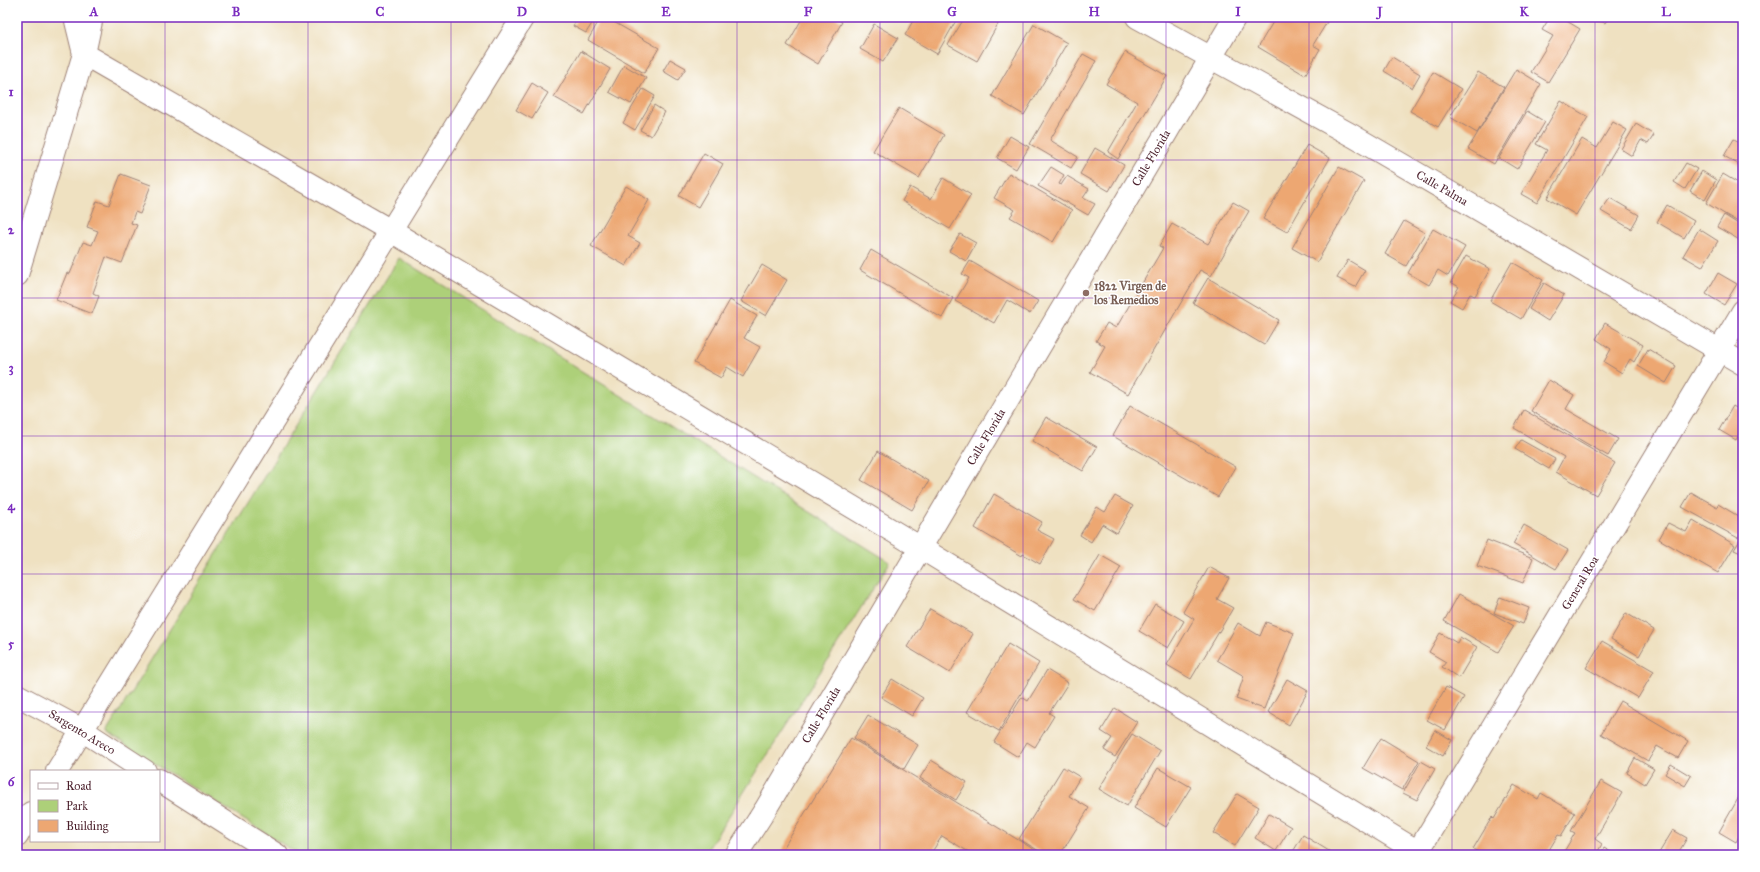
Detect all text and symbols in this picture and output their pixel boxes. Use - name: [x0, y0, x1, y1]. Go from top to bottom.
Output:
- text: A: [89, 4, 99, 20]
- text: B: [232, 4, 241, 20]
- text: C: [376, 4, 385, 20]
- text: D: [517, 4, 527, 20]
- text: E: [661, 4, 671, 20]
- text: F: [804, 4, 813, 20]
- text: G: [947, 4, 957, 20]
- text: H: [1088, 4, 1100, 20]
- text: I: [1235, 4, 1241, 20]
- text: J: [1375, 4, 1383, 20]
- text: K: [1519, 4, 1529, 20]
- text: L: [1661, 4, 1671, 20]
- text: 1: [8, 84, 14, 100]
- street label: Calle Florida: [1129, 126, 1174, 189]
- street label: Calle Palma: [1414, 168, 1471, 209]
- text: 2: [8, 222, 15, 238]
- place label: 1822 Virgen de los Remedios: [1093, 279, 1166, 307]
- marker: 1822 Virgen de los Remedios: [1081, 288, 1091, 298]
- text: 3: [8, 360, 14, 376]
- street label: Calle Florida: [964, 405, 1009, 468]
- text: 4: [7, 498, 15, 514]
- street label: General Roa: [1558, 553, 1602, 612]
- text: 5: [8, 636, 15, 652]
- street label: Calle Florida: [799, 683, 844, 746]
- street label: Sargento Areco: [46, 707, 118, 758]
- legend: [30, 770, 160, 842]
- text: 6: [8, 774, 16, 790]
- text: Road: [66, 779, 92, 793]
- text: Park: [66, 799, 88, 813]
- text: Building: [66, 819, 109, 834]

